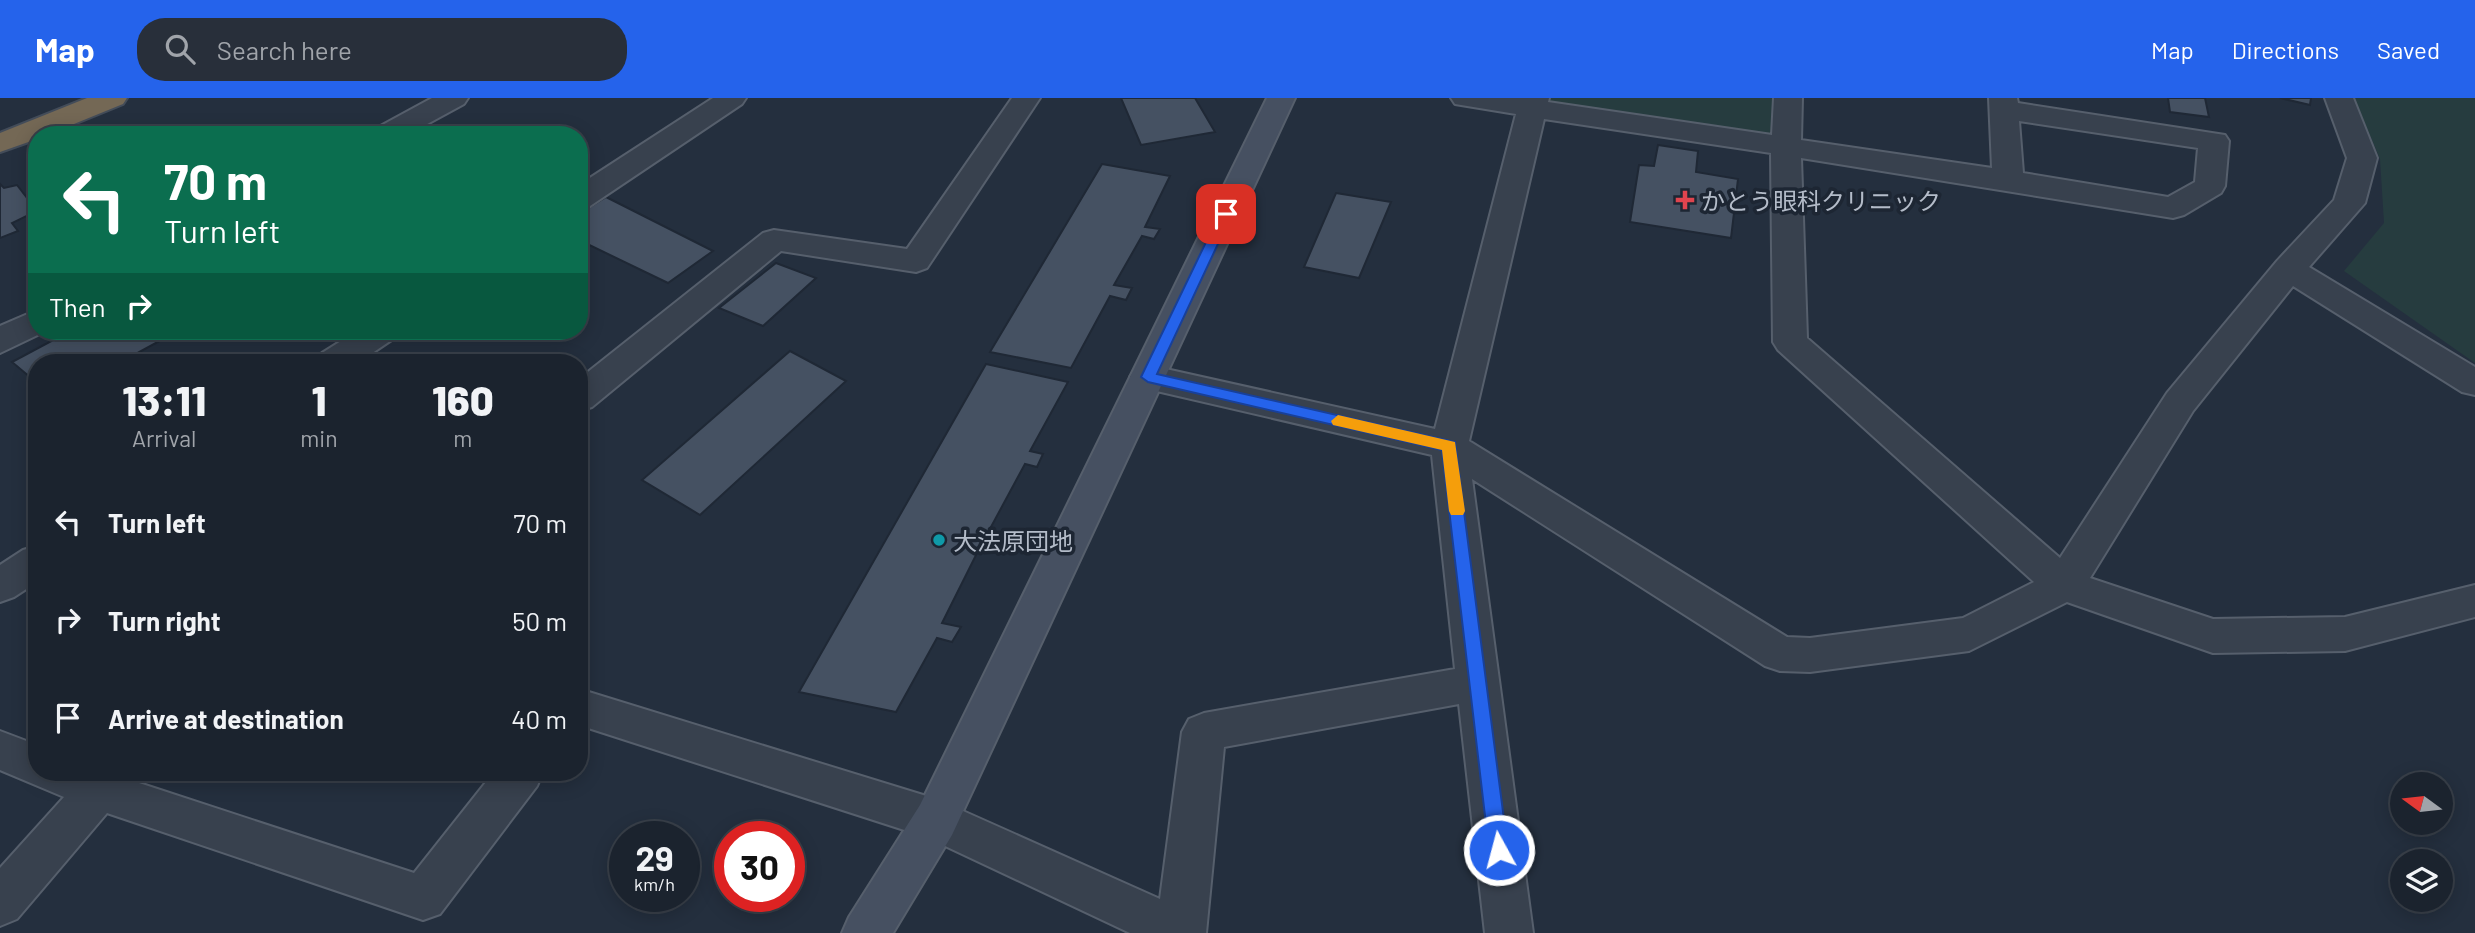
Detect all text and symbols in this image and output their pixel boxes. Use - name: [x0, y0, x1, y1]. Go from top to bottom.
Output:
- search box: [137, 18, 627, 81]
- text: Map: [35, 29, 95, 69]
- icon: search: [161, 30, 199, 68]
- text: Search here: [217, 34, 352, 65]
- text: Map: [2151, 35, 2194, 64]
- text: Directions: [2232, 35, 2339, 64]
- text: Saved: [2377, 35, 2440, 64]
- text: 70 m: [164, 151, 267, 210]
- icon: left: [49, 154, 140, 245]
- pin: [1196, 184, 1256, 244]
- place label: かとう眼科クリニック: [1701, 186, 1941, 215]
- marker: かとう眼科クリニック: [1675, 190, 1695, 210]
- icon: arrive: [1207, 195, 1245, 233]
- text: Turn left: [164, 211, 281, 249]
- icon: right: [120, 287, 158, 325]
- text: Then: [49, 291, 106, 322]
- text: 13:11: [122, 374, 206, 424]
- text: 1: [312, 374, 326, 424]
- text: 160: [432, 374, 494, 424]
- text: Arrival: [132, 424, 196, 452]
- text: min: [300, 424, 338, 452]
- text: m: [453, 424, 472, 452]
- icon: left: [49, 503, 87, 541]
- text: Turn left: [108, 507, 206, 538]
- text: 70 m: [513, 507, 567, 538]
- place label: 大法原団地: [953, 526, 1073, 555]
- marker: 大法原団地: [931, 532, 947, 548]
- icon: right: [49, 601, 87, 639]
- text: Turn right: [108, 605, 221, 636]
- text: 50 m: [512, 605, 567, 636]
- icon: arrive: [49, 699, 87, 737]
- text: Arrive at destination: [108, 703, 344, 734]
- text: 40 m: [511, 703, 567, 734]
- north arrow: [2390, 772, 2454, 835]
- map controls: [2390, 772, 2453, 912]
- position arrow: [1462, 813, 1536, 887]
- speed limit sign: 30: [714, 821, 805, 912]
- text: 29: [635, 836, 674, 878]
- button: layers: [2390, 849, 2453, 912]
- text: km/h: [634, 873, 675, 895]

